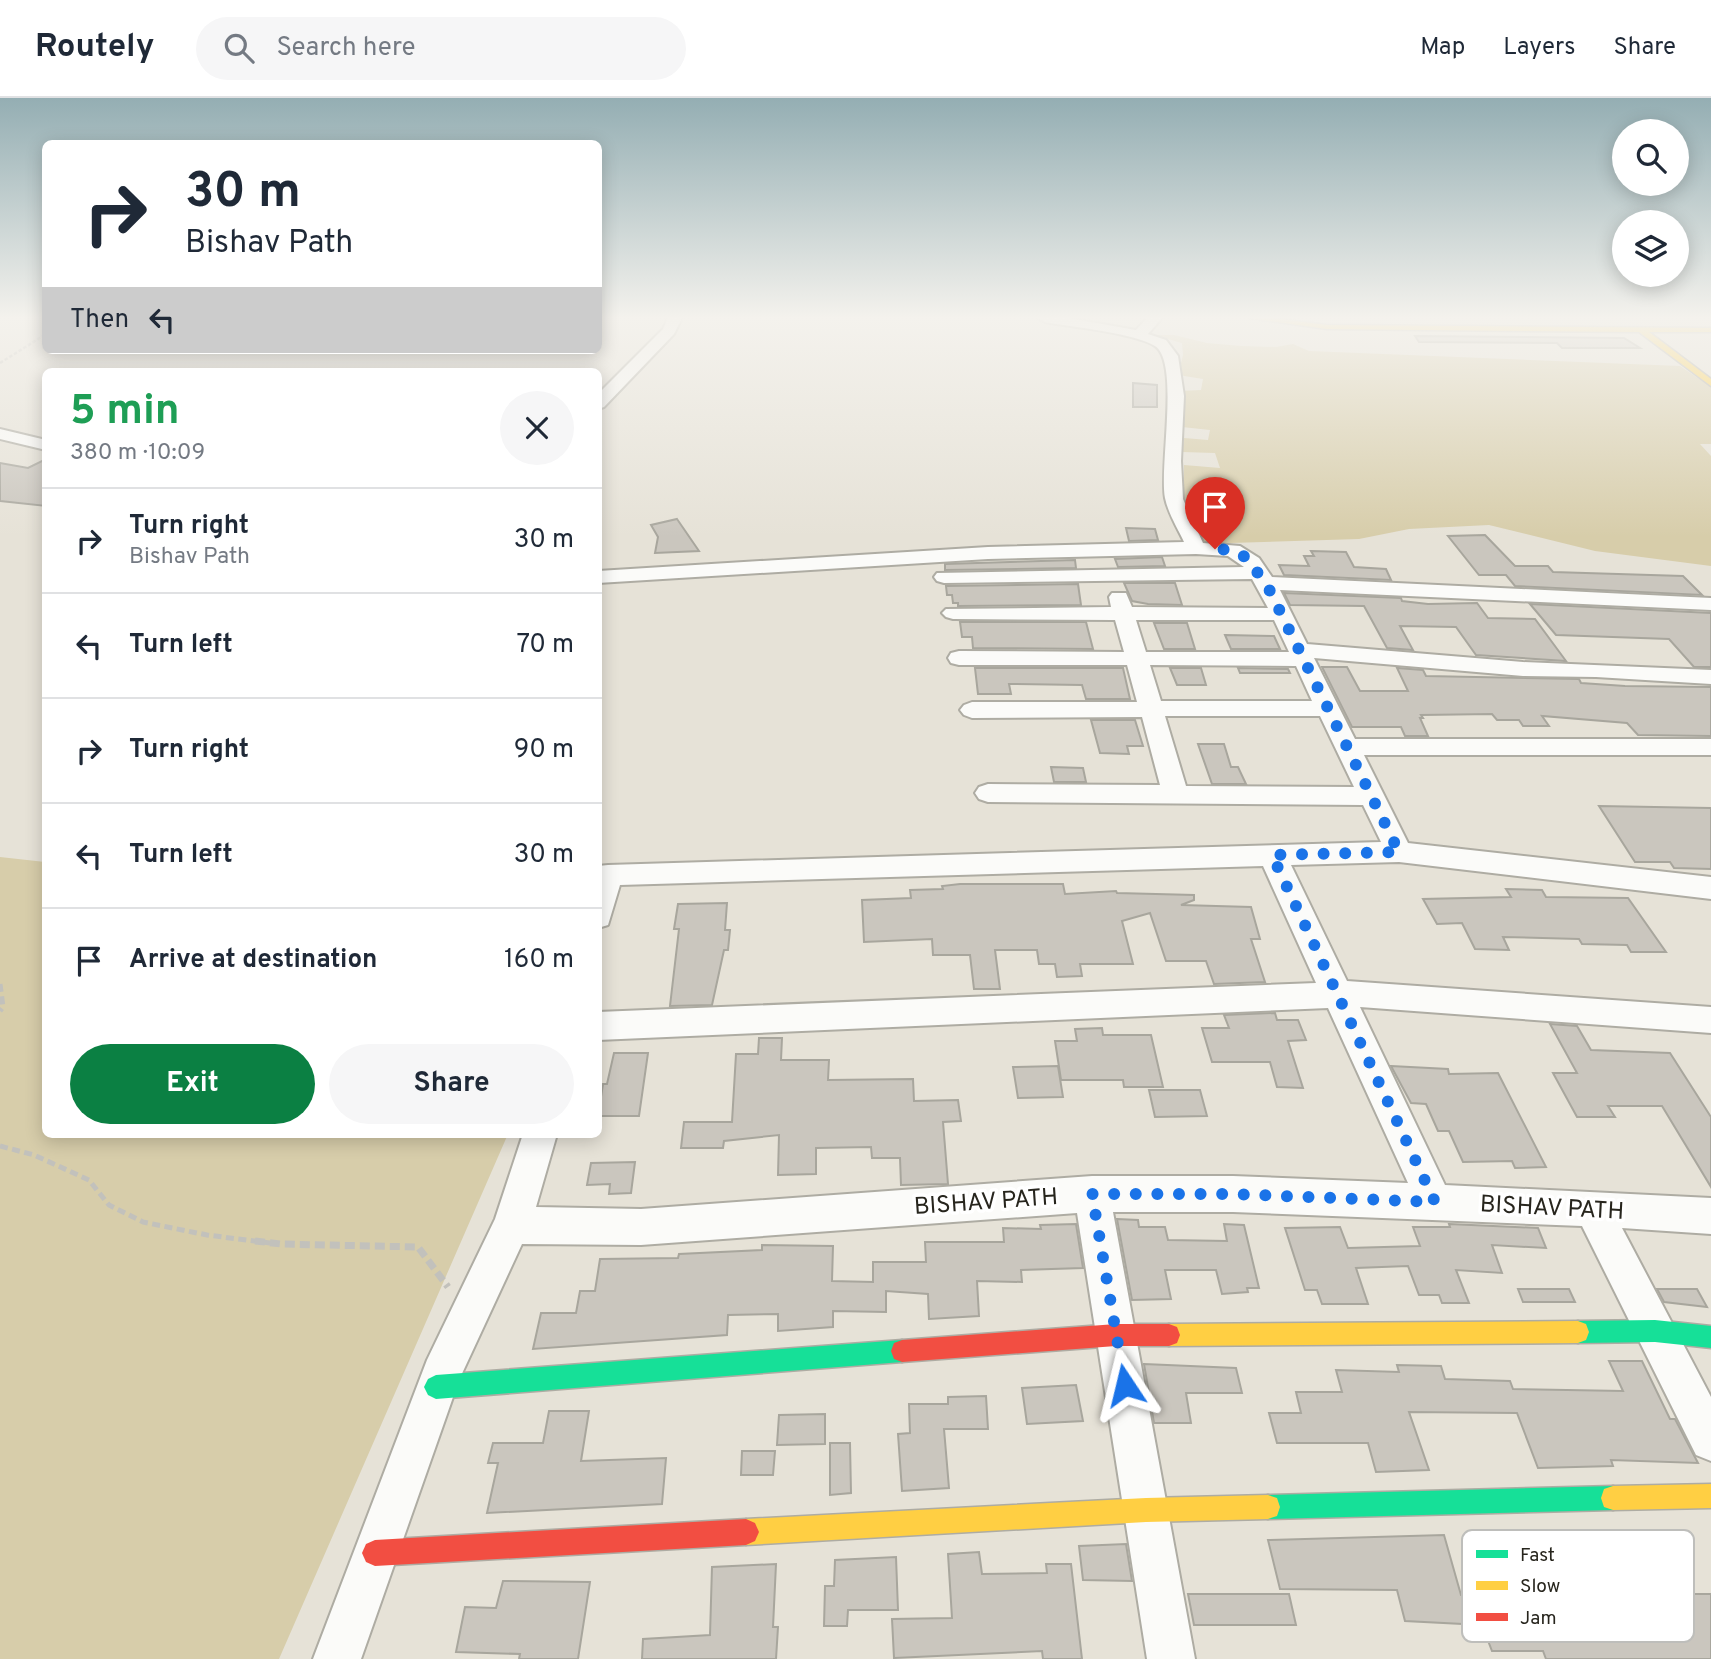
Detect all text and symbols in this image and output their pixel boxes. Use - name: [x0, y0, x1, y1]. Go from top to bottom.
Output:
- search box: [196, 17, 686, 80]
- text: Routely: [35, 27, 154, 69]
- icon: search: [220, 29, 258, 67]
- text: Search here: [276, 32, 415, 65]
- text: Map: [1420, 33, 1465, 63]
- text: Layers: [1503, 33, 1575, 63]
- text: Share: [1613, 33, 1676, 63]
- map controls: [1612, 119, 1689, 287]
- button: search: [1612, 119, 1689, 196]
- text: 30 m: [185, 163, 301, 225]
- icon: right: [70, 168, 161, 259]
- button: layers: [1612, 210, 1689, 287]
- text: Bishav Path: [185, 224, 353, 264]
- icon: left: [143, 301, 181, 339]
- text: Then: [70, 304, 129, 337]
- text: 5 min: [70, 386, 180, 439]
- button: close: [500, 391, 574, 465]
- text: 380 m · 10:09: [70, 439, 205, 468]
- pin: [1185, 477, 1245, 549]
- icon: arrive: [1196, 488, 1234, 526]
- text: Turn right: [129, 510, 249, 543]
- icon: right: [70, 522, 108, 560]
- text: 30 m: [514, 524, 574, 557]
- text: Bishav Path: [129, 543, 250, 572]
- icon: left: [70, 627, 108, 665]
- text: Turn left: [129, 629, 233, 662]
- text: 70 m: [516, 629, 574, 662]
- icon: right: [70, 732, 108, 770]
- text: Turn right: [129, 734, 249, 767]
- text: 90 m: [514, 734, 574, 767]
- icon: left: [70, 837, 108, 875]
- text: Turn left: [129, 839, 233, 872]
- text: 30 m: [514, 839, 574, 872]
- icon: arrive: [70, 942, 108, 980]
- text: Arrive at destination: [129, 944, 377, 977]
- text: 160 m: [504, 944, 574, 977]
- button: Exit: [70, 1044, 315, 1124]
- button: Share: [329, 1044, 574, 1124]
- street label: BISHAV PATH: [913, 1183, 1059, 1223]
- street label: BISHAV PATH: [1479, 1190, 1625, 1228]
- position arrow: [1088, 1348, 1162, 1422]
- legend: [1462, 1530, 1694, 1642]
- text: Fast: [1520, 1544, 1555, 1568]
- text: Slow: [1520, 1575, 1560, 1599]
- text: Jam: [1520, 1607, 1557, 1631]

